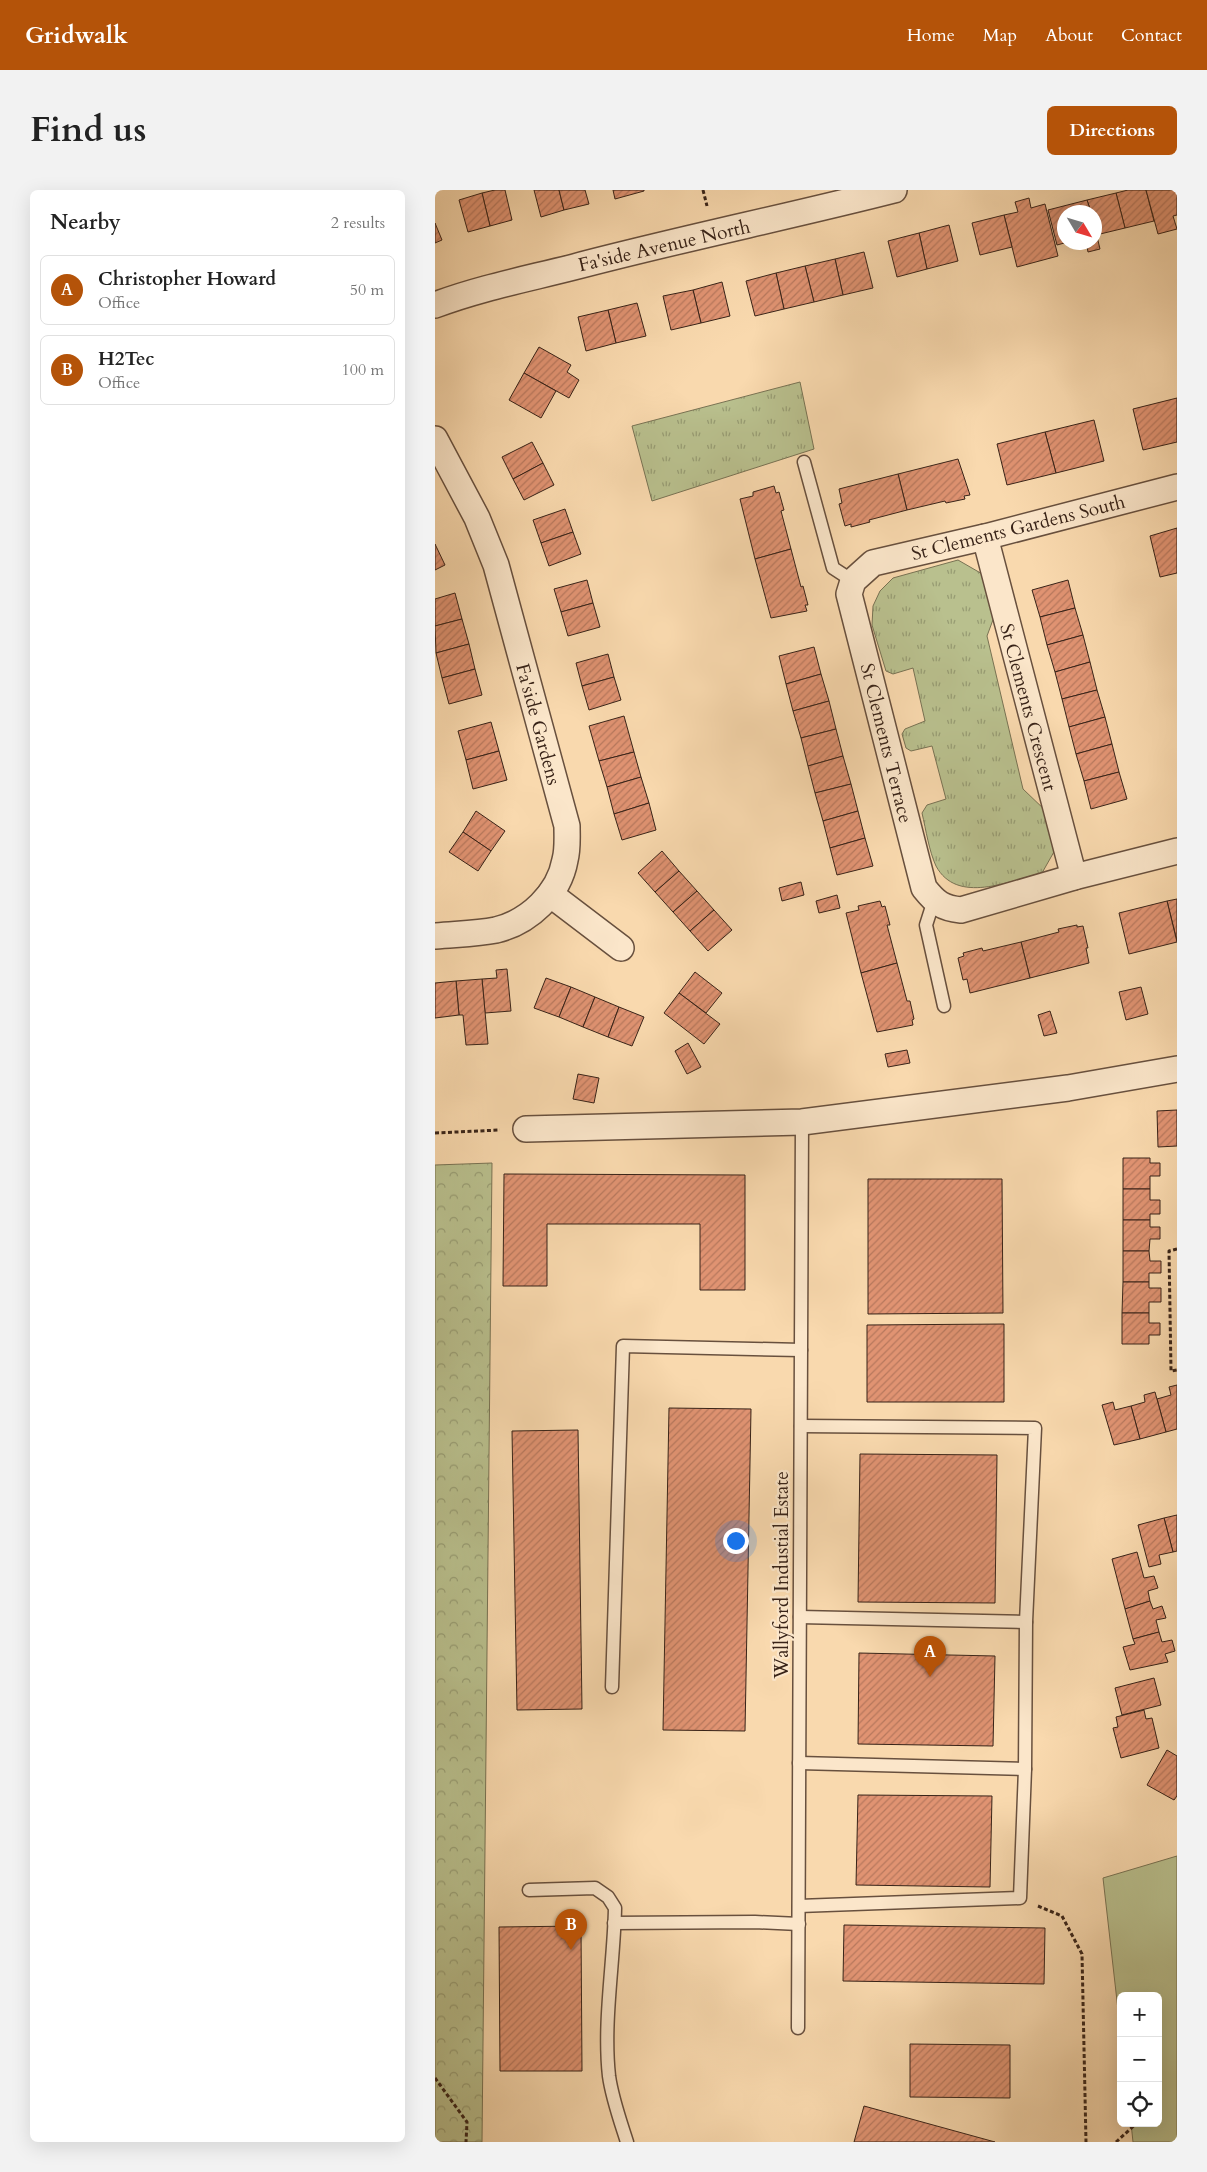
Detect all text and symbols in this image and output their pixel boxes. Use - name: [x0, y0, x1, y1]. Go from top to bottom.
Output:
- text: Gridwalk: [25, 19, 128, 52]
- text: Home: [907, 23, 955, 48]
- text: Map: [983, 23, 1017, 48]
- text: About: [1045, 23, 1093, 48]
- text: Contact: [1121, 23, 1182, 48]
- text: Find us: [30, 106, 146, 154]
- button: Directions: [1047, 106, 1177, 155]
- north arrow: [1057, 205, 1102, 250]
- text: Nearby: [50, 208, 121, 237]
- text: 2 results: [331, 212, 385, 234]
- street label: Fa'side Avenue North: [576, 213, 753, 278]
- text: Christopher Howard: [98, 266, 276, 292]
- text: A: [61, 279, 73, 301]
- text: 50 m: [350, 279, 384, 301]
- text: Office: [98, 292, 140, 314]
- text: H2Tec: [98, 346, 155, 372]
- text: B: [61, 359, 73, 381]
- text: 100 m: [342, 359, 384, 381]
- text: Office: [98, 372, 140, 394]
- street label: St Clements Gardens South: [909, 489, 1128, 567]
- street label: St Clements Crescent: [993, 621, 1063, 794]
- street label: Fa'side Gardens: [509, 661, 567, 788]
- street label: St Clements Terrace: [854, 661, 918, 826]
- street label: Wallyford Industial Estate: [769, 1471, 795, 1680]
- your location: [723, 1528, 749, 1554]
- pin: A: [914, 1636, 946, 1677]
- pin: B: [555, 1909, 587, 1950]
- map controls: [1117, 1992, 1162, 2127]
- button: +: [1117, 1992, 1162, 2037]
- button: −: [1117, 2037, 1162, 2082]
- button: locate: [1117, 2082, 1162, 2127]

